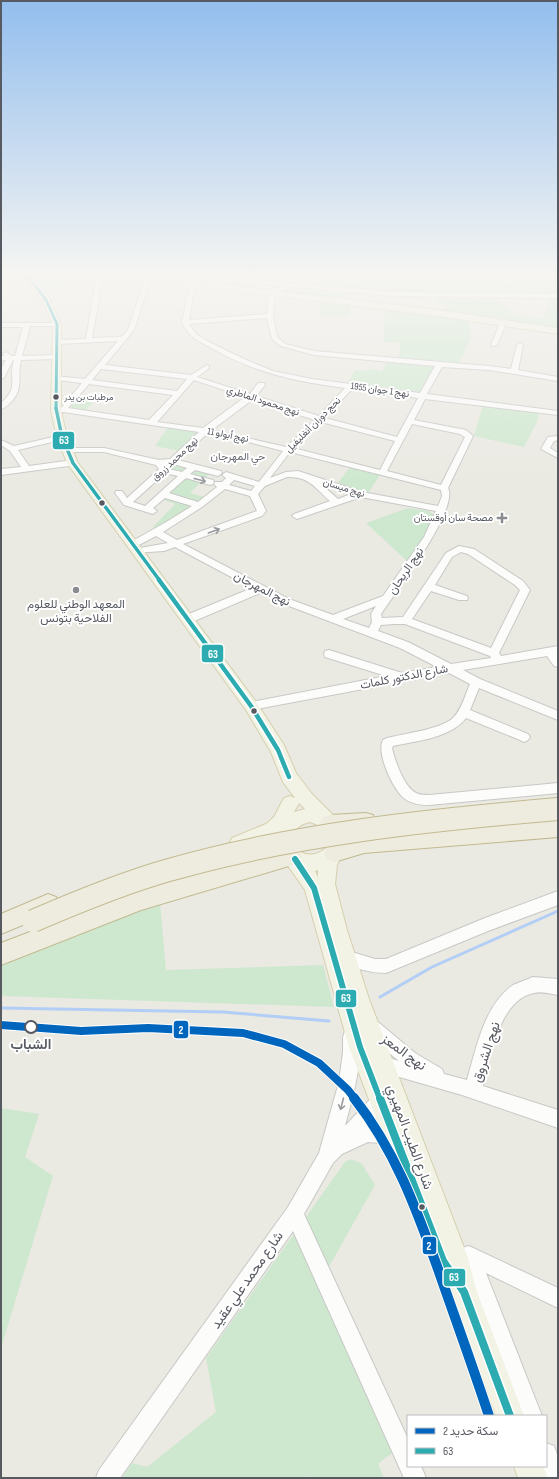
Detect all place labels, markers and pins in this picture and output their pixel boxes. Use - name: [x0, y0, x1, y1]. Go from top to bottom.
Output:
- marker: مرطبات بن يدر: [51, 392, 61, 402]
- place label: مرطبات بن يدر: [63, 392, 114, 403]
- unlabelled marker: [97, 498, 107, 508]
- place label: مصحة سان أوقستان: [414, 512, 493, 524]
- marker: مصحة سان أوقستان: [496, 512, 508, 524]
- marker: المعهد الوطني للعلوم الفلاحية بتونس: [71, 585, 81, 595]
- place label: المعهد الوطني للعلوم الفلاحية بتونس: [27, 597, 125, 626]
- unlabelled marker: [249, 706, 259, 716]
- marker: الشباب: [24, 1020, 38, 1034]
- place label: الشباب: [11, 1036, 51, 1053]
- unlabelled marker: [417, 1202, 427, 1212]

